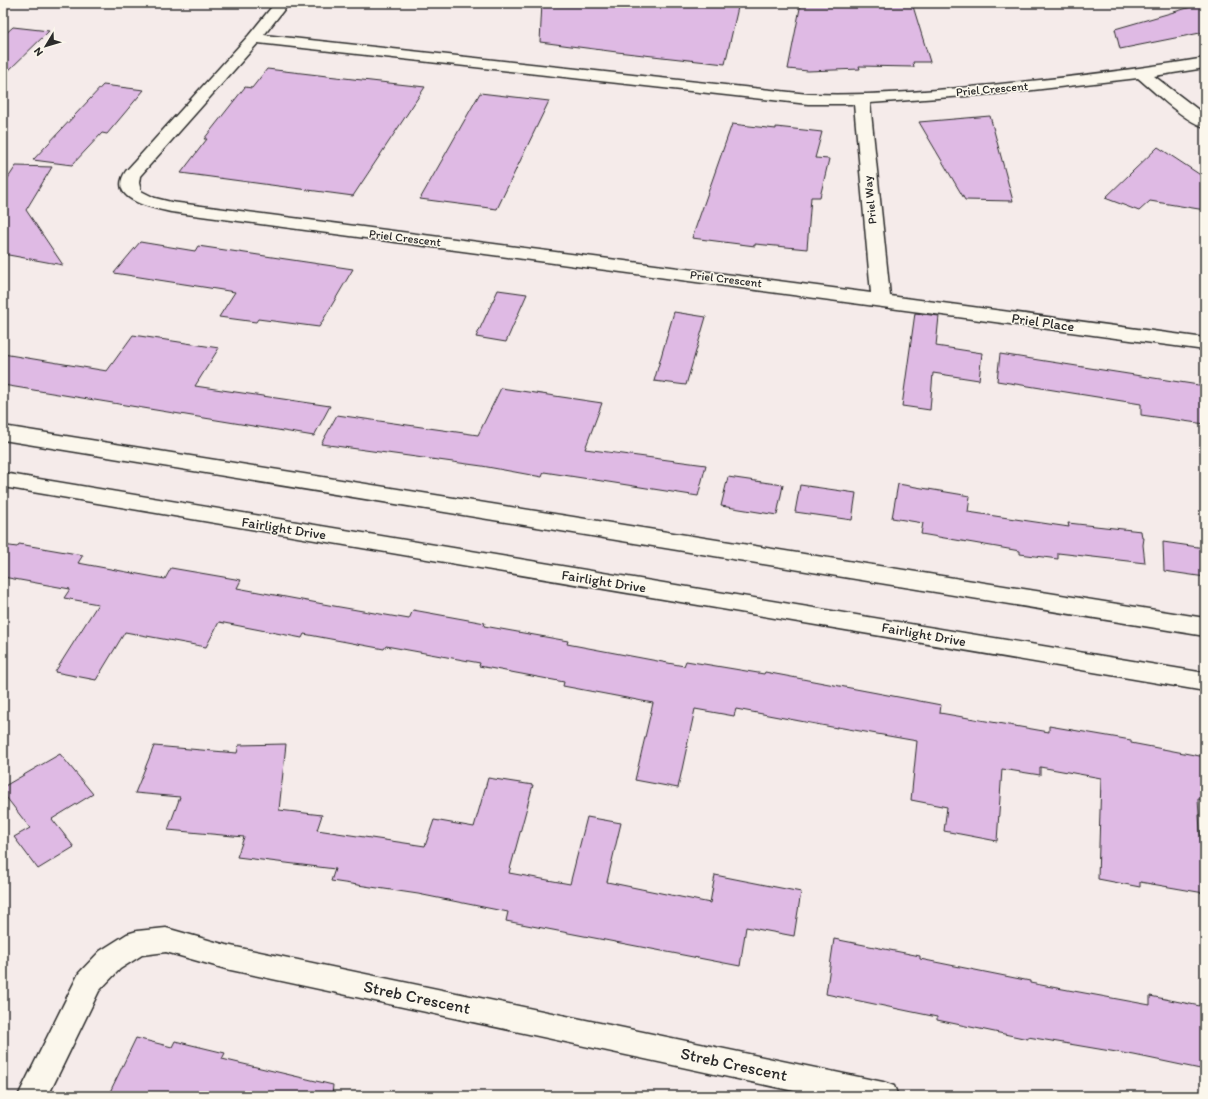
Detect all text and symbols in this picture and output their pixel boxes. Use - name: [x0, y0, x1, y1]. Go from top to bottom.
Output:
- north arrow: [26, 26, 66, 66]
- text: N: [31, 45, 46, 59]
- street label: Priel Crescent: [955, 79, 1029, 99]
- street label: Priel Way: [860, 175, 880, 225]
- street label: Priel Crescent: [368, 227, 442, 249]
- street label: Priel Crescent: [689, 268, 763, 290]
- street label: Priel Place: [1010, 310, 1076, 335]
- street label: Fairlight Drive: [240, 513, 328, 544]
- street label: Fairlight Drive: [560, 566, 648, 597]
- street label: Fairlight Drive: [880, 619, 968, 650]
- street label: Streb Crescent: [362, 976, 473, 1018]
- street label: Streb Crescent: [679, 1043, 790, 1085]

